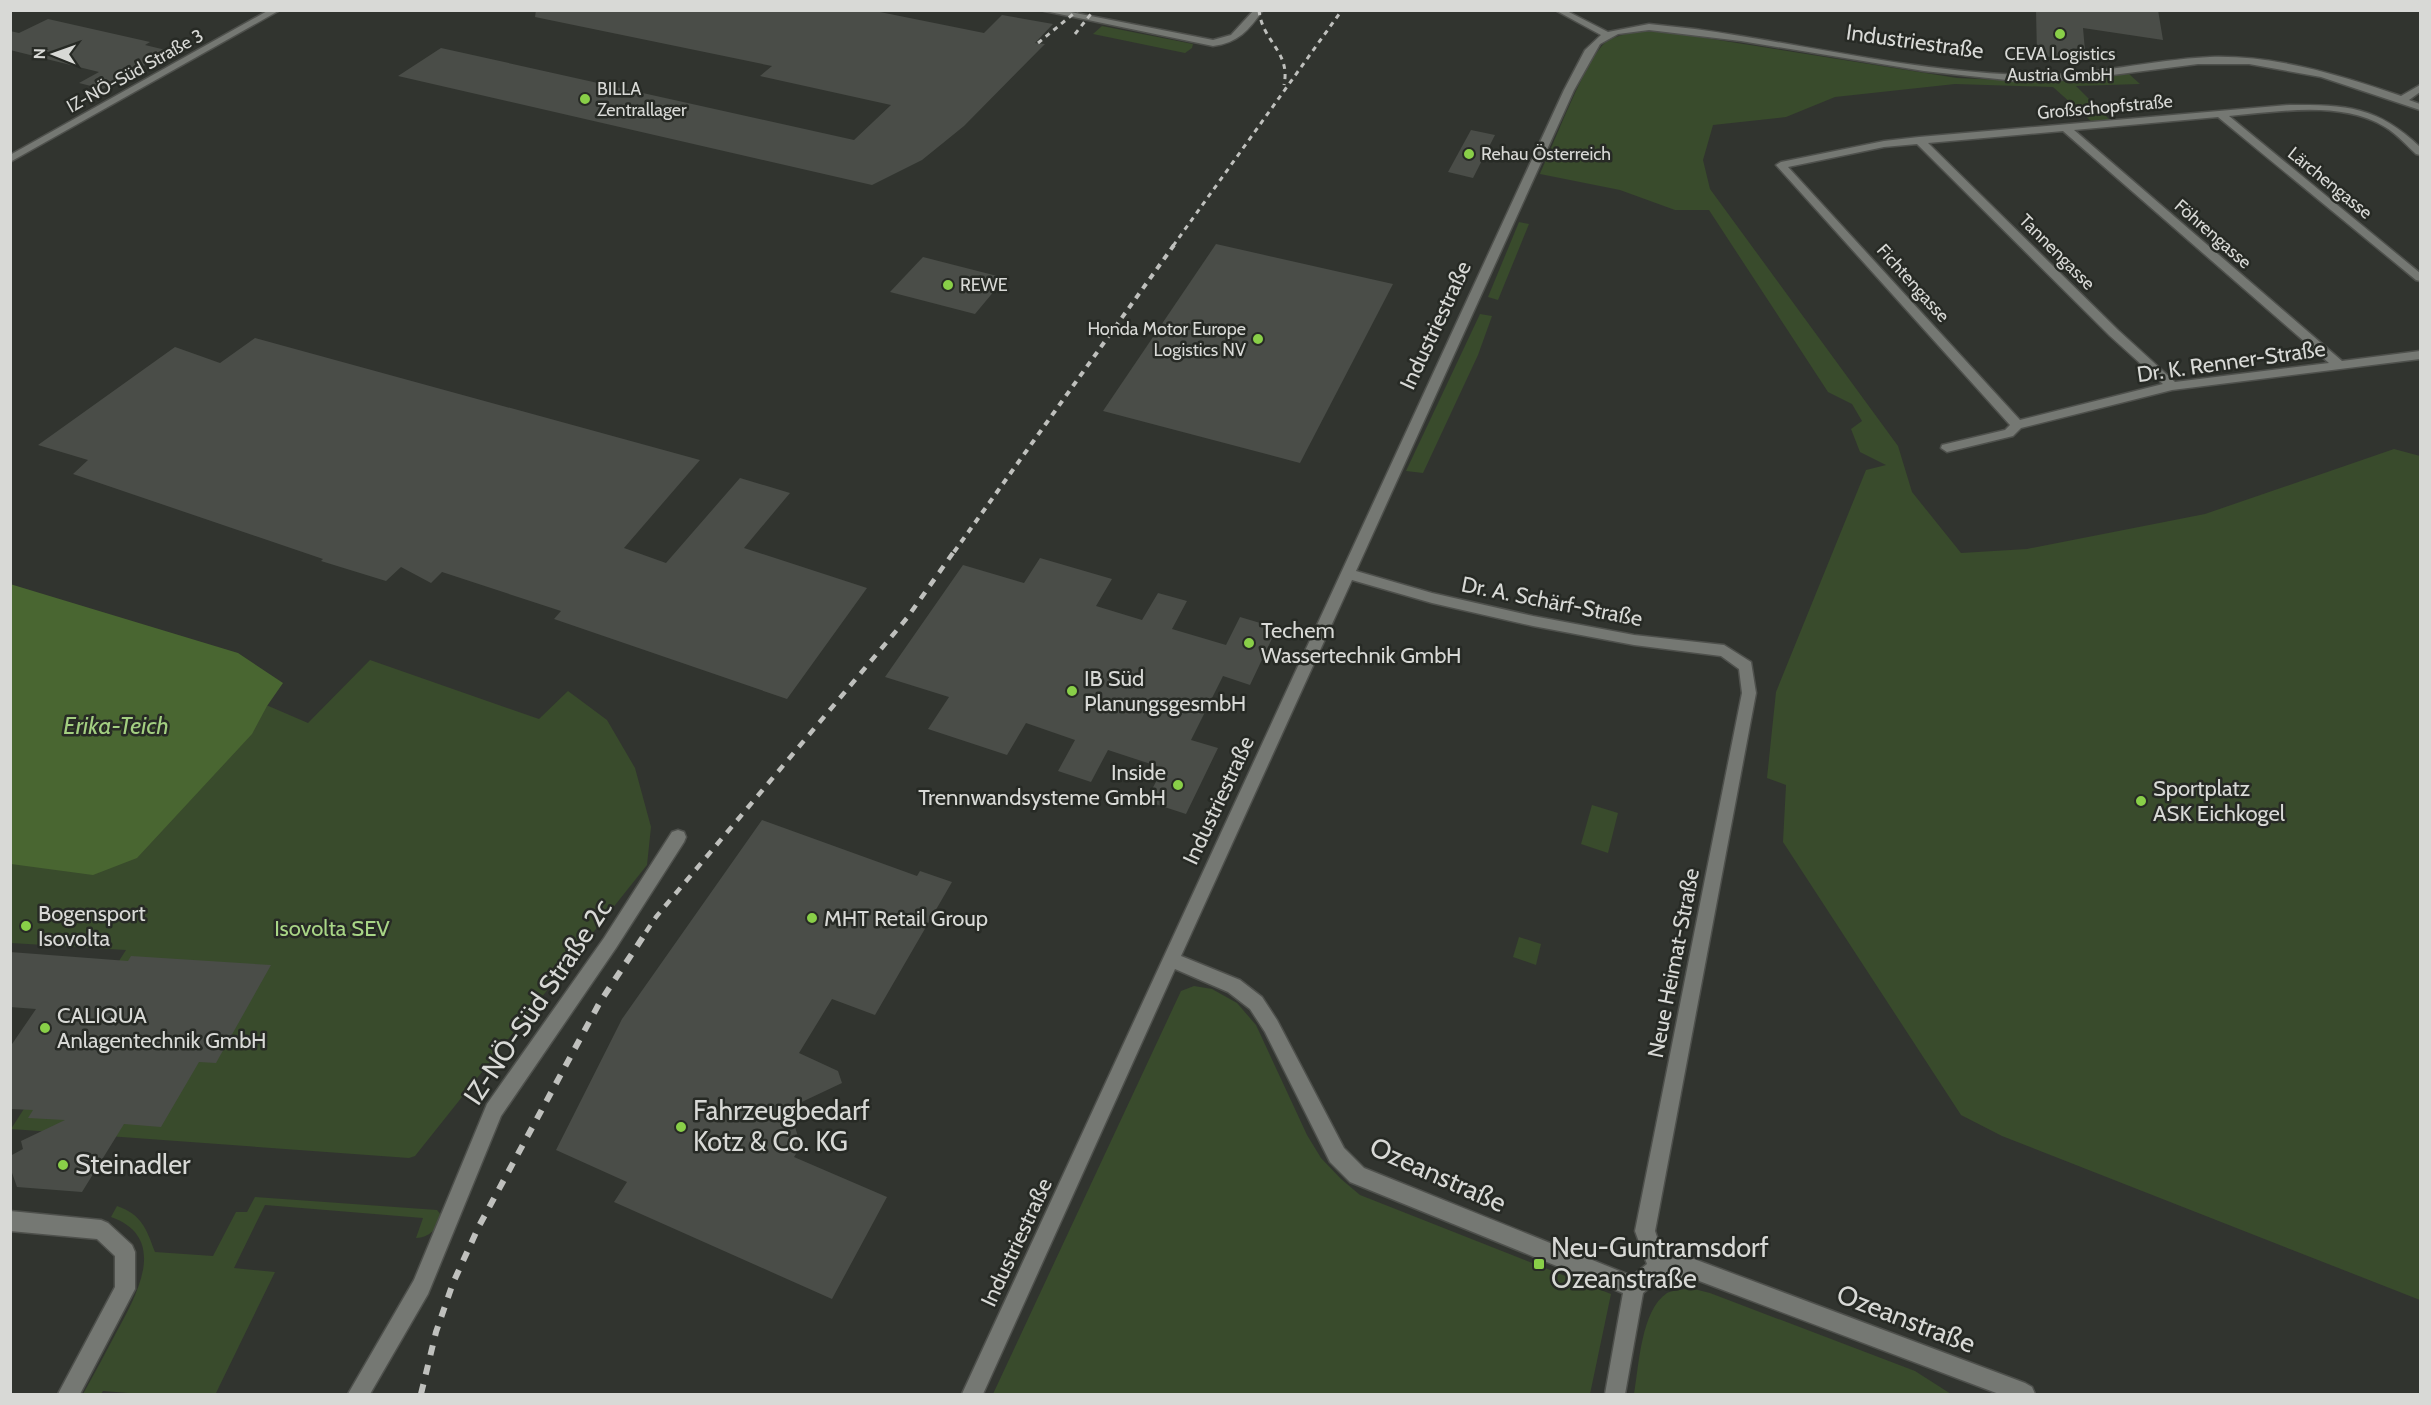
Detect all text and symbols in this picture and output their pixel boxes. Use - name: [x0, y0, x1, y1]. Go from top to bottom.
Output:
- street label: Industriestraße: [1844, 18, 1985, 65]
- north arrow: [24, 24, 84, 84]
- street label: IZ-NÖ-Süd Straße 3: [63, 24, 207, 118]
- marker: CEVA Logistics Austria GmbH: [2053, 27, 2067, 41]
- place label: CEVA Logistics Austria GmbH: [2004, 43, 2116, 86]
- text: N: [30, 48, 49, 60]
- place label: BILLA Zentrallager: [597, 78, 687, 121]
- street label: Großschopfstraße: [2036, 90, 2174, 124]
- marker: BILLA Zentrallager: [578, 92, 592, 106]
- street label: Lärchengasse: [2283, 142, 2377, 224]
- place label: Rehau Österreich: [1481, 143, 1611, 165]
- marker: Rehau Österreich: [1462, 147, 1476, 161]
- street label: Föhrengasse: [2170, 195, 2256, 273]
- street label: Tannengasse: [2014, 209, 2100, 295]
- street label: Fichtengasse: [1872, 239, 1954, 327]
- street label: Industriestraße: [1394, 257, 1477, 394]
- place label: REWE: [960, 274, 1008, 296]
- marker: REWE: [941, 278, 955, 292]
- place label: Honda Motor Europe Logistics NV: [1087, 318, 1246, 361]
- marker: Honda Motor Europe Logistics NV: [1251, 332, 1265, 346]
- street label: Dr. K. Renner-Straße: [2135, 335, 2327, 388]
- street label: Dr. A. Schärf-Straße: [1459, 571, 1645, 632]
- place label: Techem Wassertechnik GmbH: [1261, 617, 1461, 669]
- marker: Techem Wassertechnik GmbH: [1242, 636, 1256, 650]
- place label: IB Süd PlanungsgesmbH: [1084, 665, 1246, 717]
- marker: IB Süd PlanungsgesmbH: [1065, 684, 1079, 698]
- water label: Erika-Teich: [63, 711, 169, 740]
- street label: Industriestraße: [1177, 732, 1260, 869]
- place label: Inside Trennwandsysteme GmbH: [918, 759, 1166, 811]
- place label: Sportplatz ASK Eichkogel: [2153, 775, 2286, 827]
- marker: Inside Trennwandsysteme GmbH: [1171, 778, 1185, 792]
- marker: Sportplatz ASK Eichkogel: [2134, 794, 2148, 808]
- street label: Neue Heimat-Straße: [1642, 866, 1705, 1060]
- street label: IZ-NÖ-Süd Straße 2c: [456, 892, 619, 1111]
- place label: Bogensport Isovolta: [38, 900, 146, 952]
- place label: MHT Retail Group: [824, 905, 988, 932]
- marker: MHT Retail Group: [805, 911, 819, 925]
- park label: Isovolta SEV: [274, 915, 390, 942]
- marker: Bogensport Isovolta: [19, 919, 33, 933]
- place label: CALIQUA Anlagentechnik GmbH: [57, 1002, 266, 1054]
- marker: CALIQUA Anlagentechnik GmbH: [38, 1021, 52, 1035]
- place label: Fahrzeugbedarf Kotz & Co. KG: [693, 1094, 870, 1158]
- marker: Fahrzeugbedarf Kotz & Co. KG: [674, 1120, 688, 1134]
- street label: Ozeanstraße: [1365, 1130, 1512, 1219]
- place label: Steinadler: [75, 1148, 191, 1181]
- marker: Steinadler: [56, 1158, 70, 1172]
- street label: Industriestraße: [975, 1174, 1058, 1311]
- place label: Neu-Guntramsdorf Ozeanstraße: [1551, 1231, 1769, 1295]
- marker: Neu-Guntramsdorf Ozeanstraße: [1532, 1257, 1546, 1271]
- street label: Ozeanstraße: [1832, 1277, 1980, 1360]

